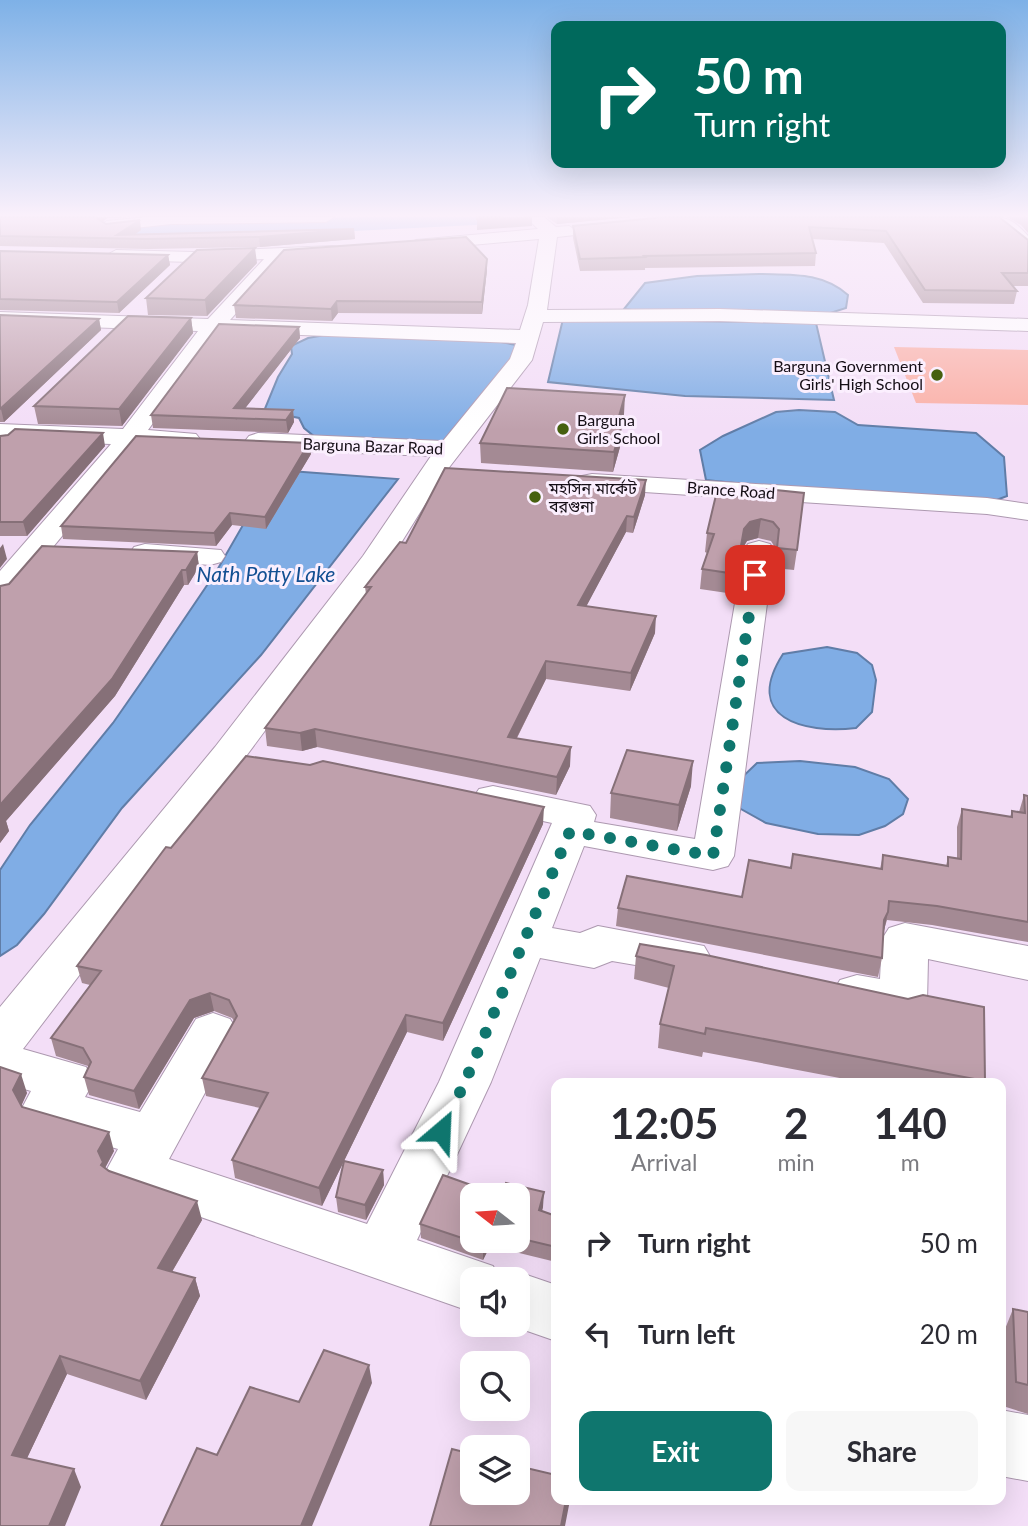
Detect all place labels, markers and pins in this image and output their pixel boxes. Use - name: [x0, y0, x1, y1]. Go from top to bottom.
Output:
- place label: Barguna Government Girls' High School: [773, 356, 923, 393]
- marker: Barguna Government Girls' High School: [929, 367, 945, 383]
- place label: Barguna Girls School: [577, 410, 660, 447]
- marker: Barguna Girls School: [555, 421, 571, 437]
- place label: মহসিন মার্কেট বরগুনা: [548, 478, 637, 515]
- marker: মহসিন মার্কেট বরগুনা: [527, 489, 543, 505]
- pin: [725, 545, 785, 605]

